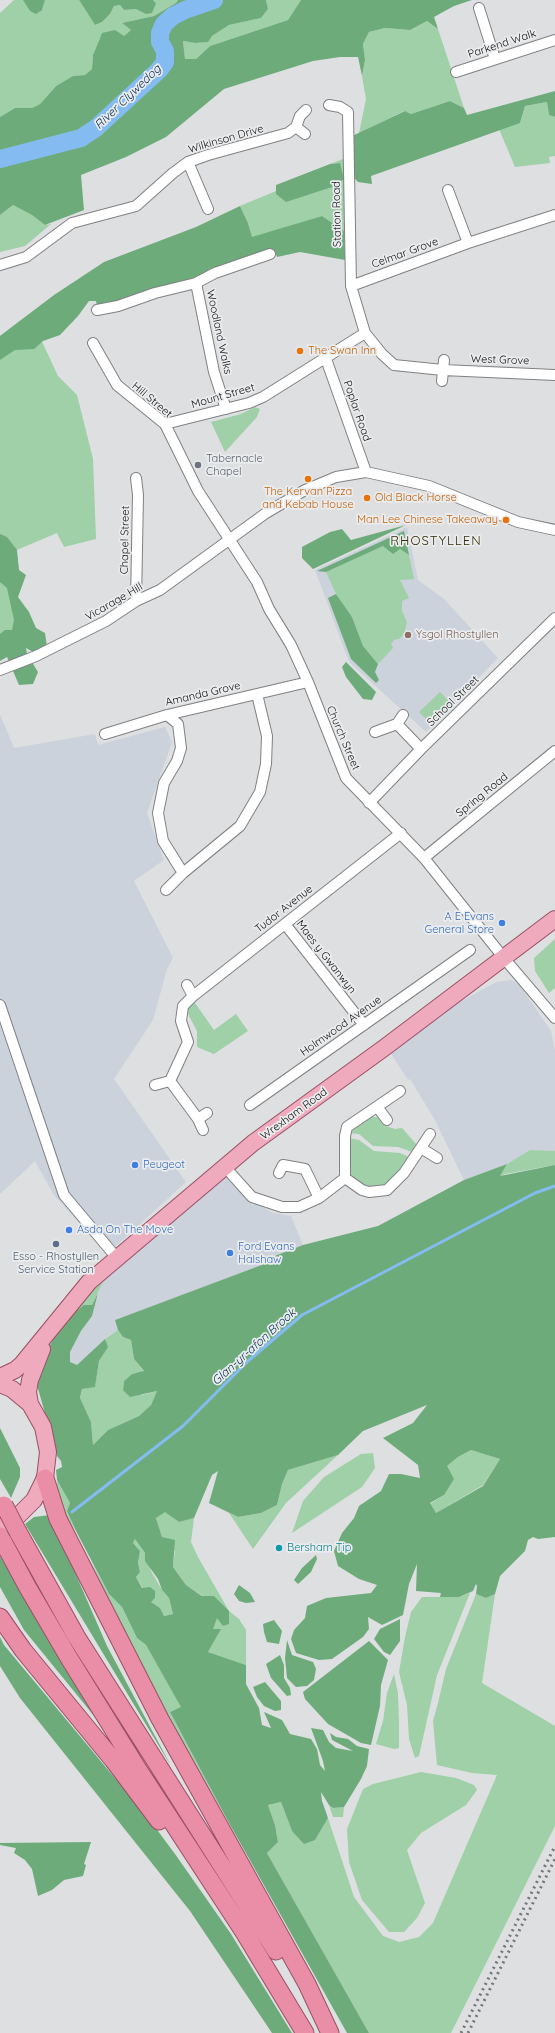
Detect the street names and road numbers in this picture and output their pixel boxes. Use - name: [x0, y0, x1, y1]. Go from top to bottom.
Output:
- street label: Parkend Walk: [466, 27, 538, 61]
- street label: Wilkinson Drive: [187, 122, 265, 156]
- street label: Station Road: [330, 181, 344, 247]
- street label: Celmar Grove: [370, 235, 440, 271]
- street label: Woodland Walks: [204, 288, 234, 376]
- street label: West Grove: [470, 352, 530, 368]
- street label: Hill Street: [129, 379, 175, 421]
- street label: Poplar Road: [340, 379, 374, 443]
- street label: Mount Street: [190, 381, 256, 411]
- street label: Chapel Street: [118, 506, 132, 574]
- street label: Vicarage Hill: [83, 580, 145, 624]
- street label: School Street: [424, 673, 482, 729]
- street label: Amanda Grove: [164, 679, 242, 709]
- street label: Church Street: [324, 704, 362, 772]
- street label: Spring Road: [453, 770, 511, 820]
- street label: Tudor Avenue: [252, 882, 316, 936]
- street label: Maes y Gwanwyn: [293, 918, 359, 996]
- street label: Holmwood Avenue: [298, 993, 384, 1059]
- street label: Wrexham Road: [258, 1085, 330, 1143]

